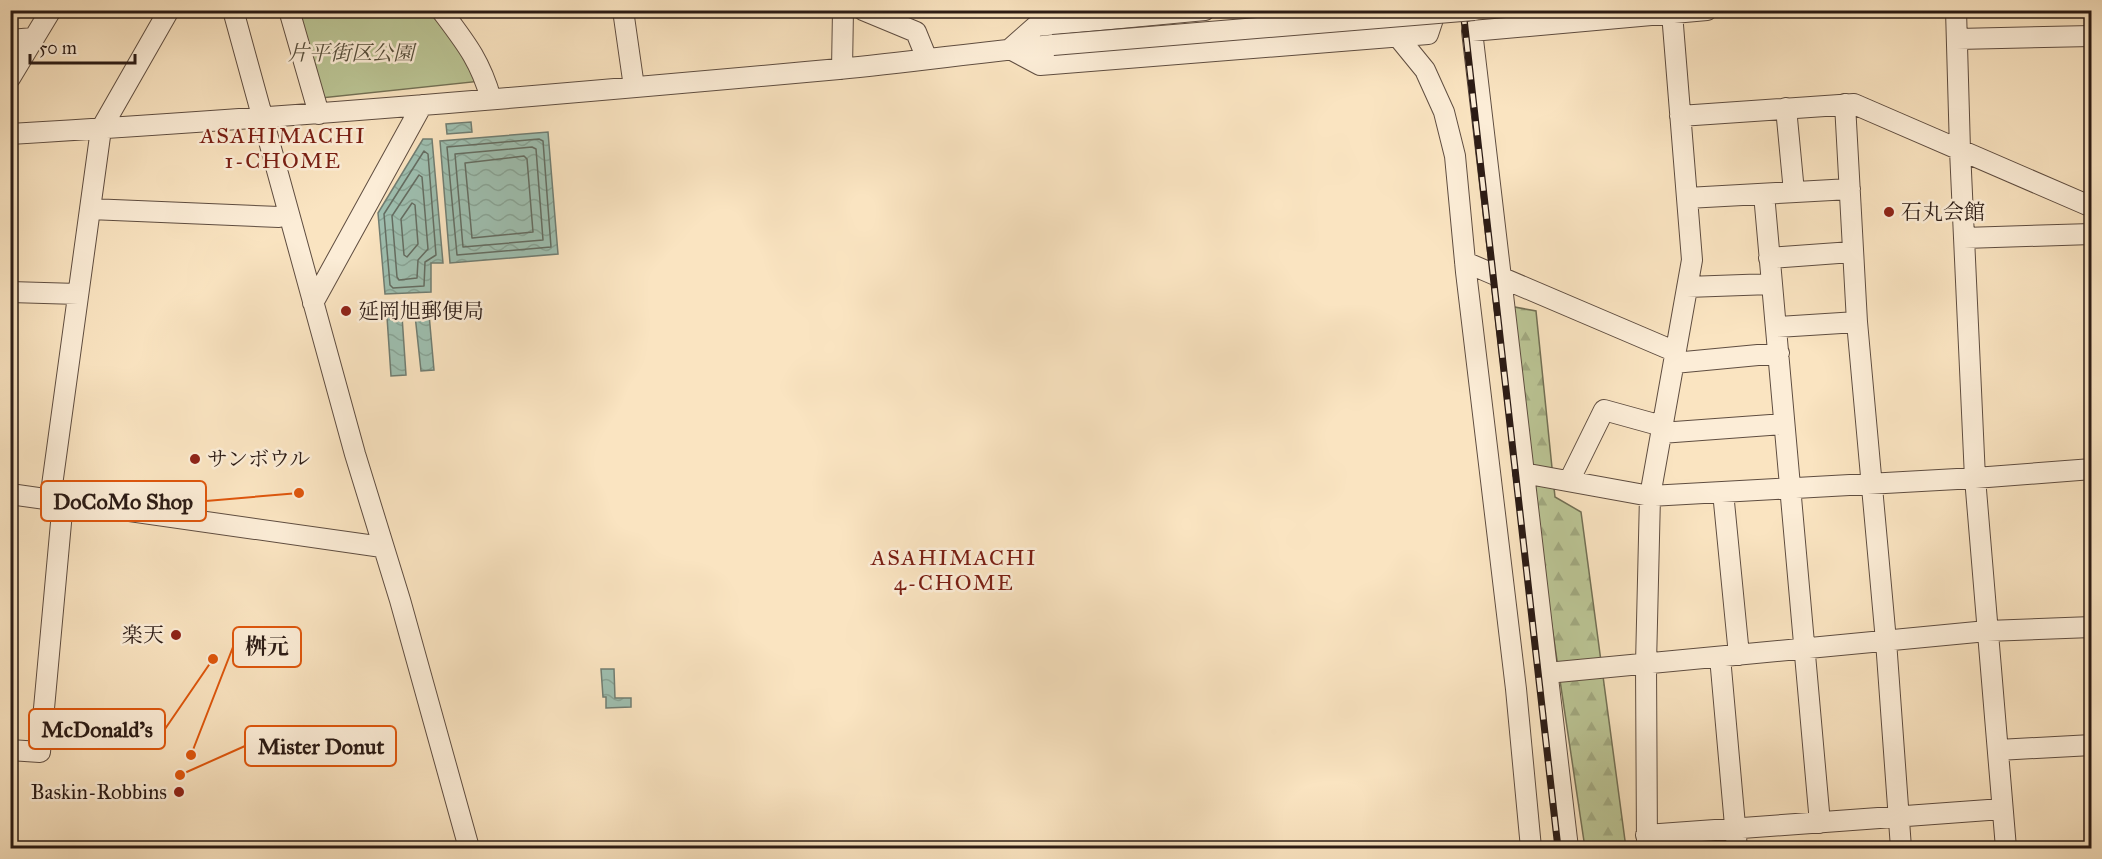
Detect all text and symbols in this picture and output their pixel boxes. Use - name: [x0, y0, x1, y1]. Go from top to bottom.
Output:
- scale bar: [30, 27, 135, 65]
- text: 50 m: [39, 37, 77, 59]
- park label: 片平街区公園: [288, 40, 417, 66]
- district label: ASAHIMACHI 1-CHOME: [199, 122, 366, 174]
- place label: 石丸会館: [1901, 199, 1985, 225]
- marker: 石丸会館: [1882, 205, 1896, 219]
- place label: 延岡旭郵便局: [358, 298, 484, 324]
- marker: 延岡旭郵便局: [339, 304, 353, 318]
- place label: サンボウル: [207, 446, 310, 472]
- marker: サンボウル: [188, 452, 202, 466]
- callout: DoCoMo Shop: [41, 481, 206, 521]
- text: DoCoMo Shop: [53, 488, 193, 515]
- district label: ASAHIMACHI 4-CHOME: [870, 544, 1037, 596]
- place label: 楽天: [122, 622, 164, 648]
- callout: 桝元: [233, 627, 301, 667]
- marker: 楽天: [169, 628, 183, 642]
- text: 桝元: [245, 633, 289, 660]
- callout: McDonald's: [29, 709, 165, 749]
- text: McDonald's: [41, 716, 153, 743]
- callout: Mister Donut: [245, 726, 396, 766]
- text: Mister Donut: [258, 733, 385, 760]
- place label: Baskin-Robbins: [31, 779, 167, 805]
- marker: Baskin-Robbins: [172, 785, 186, 799]

